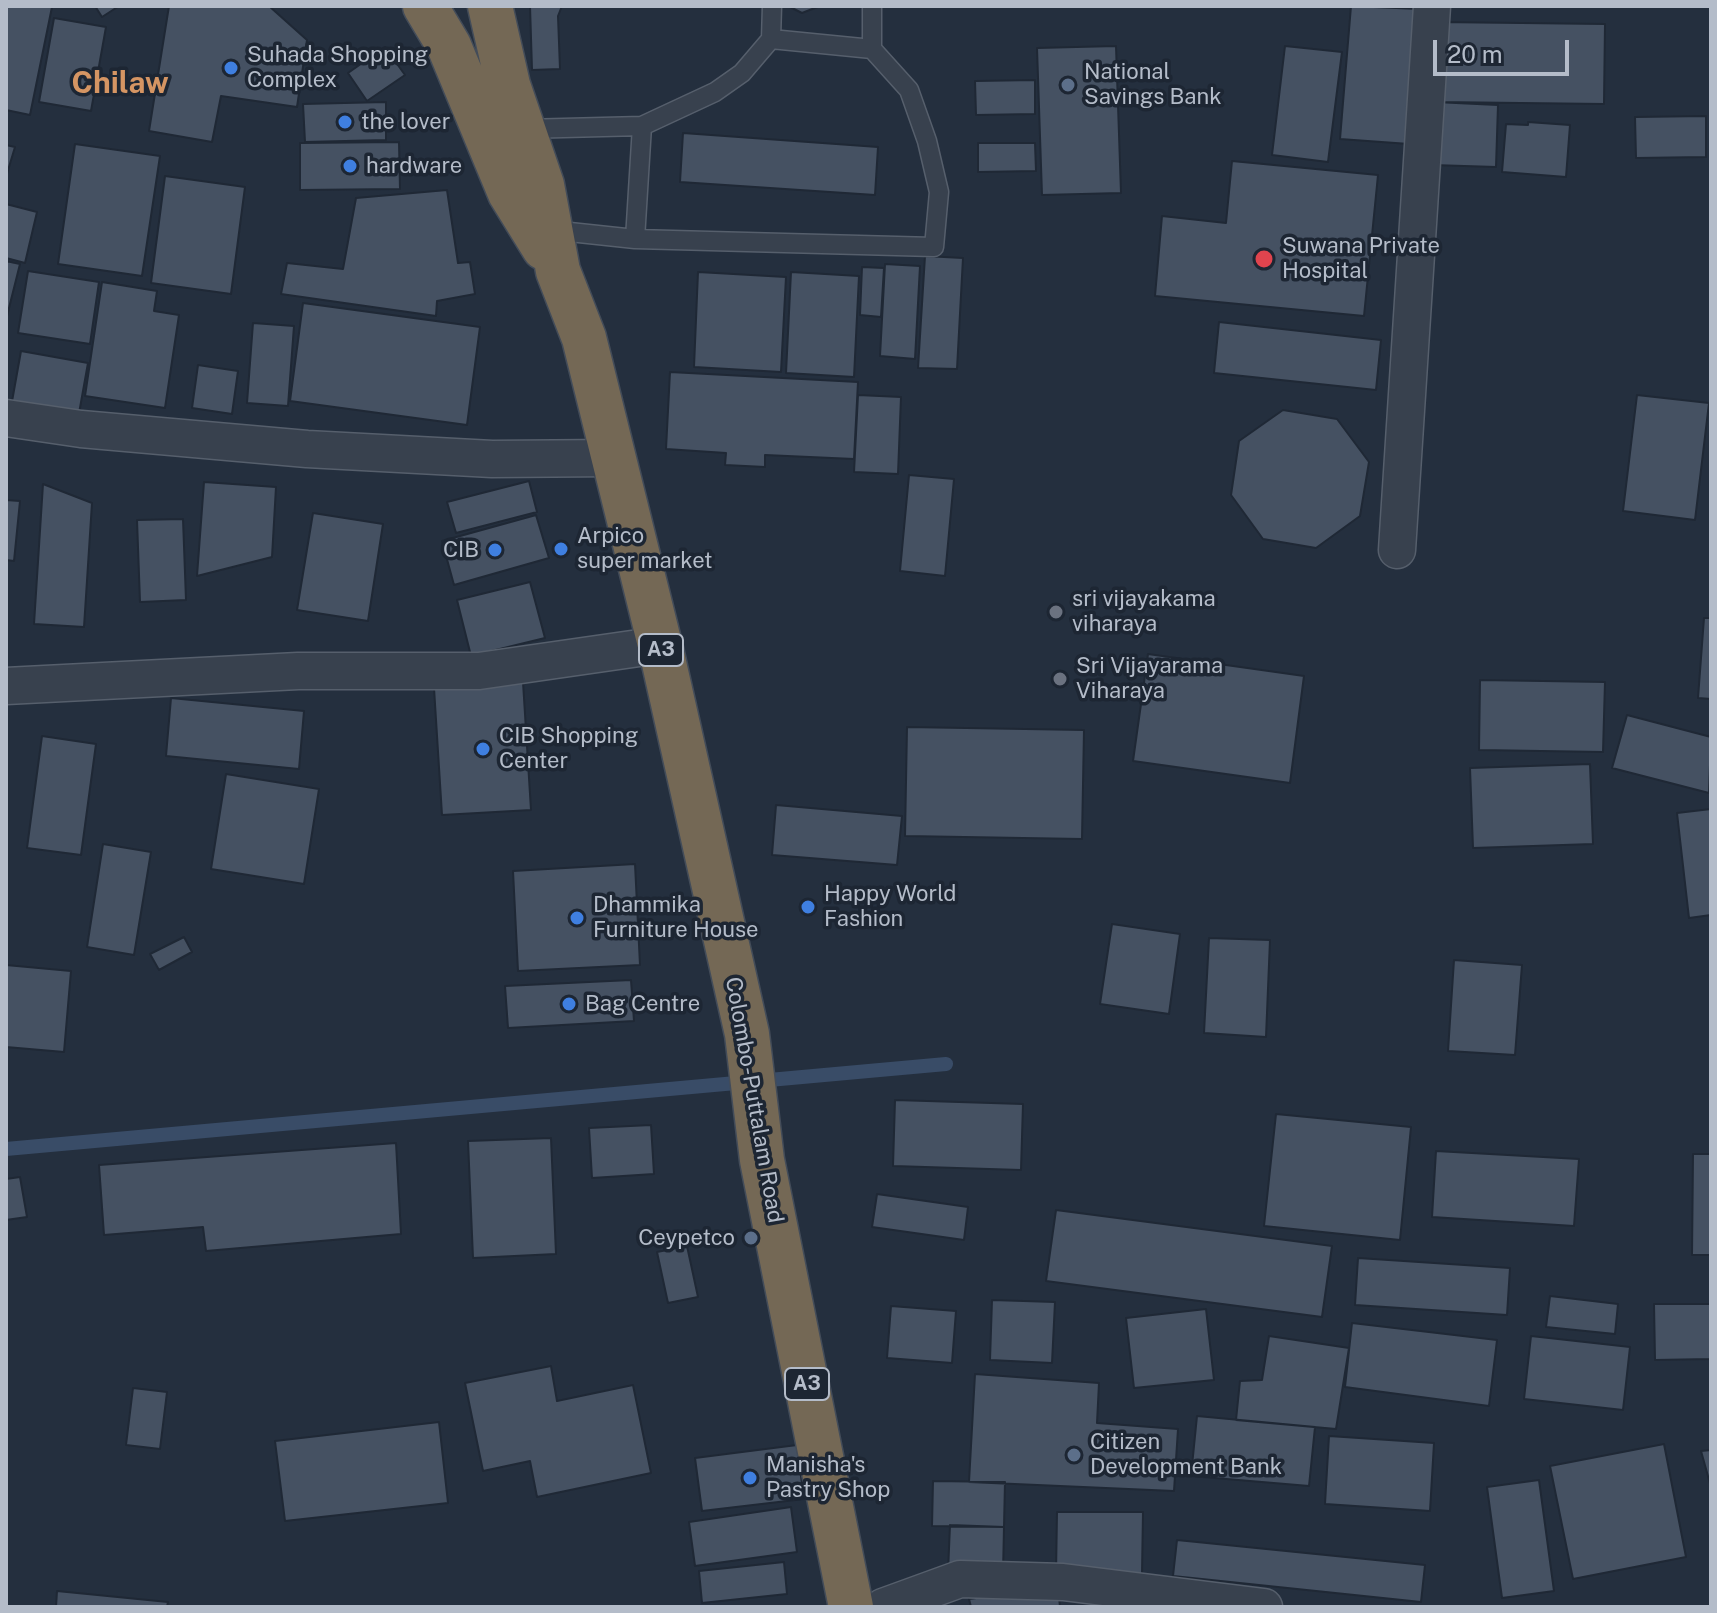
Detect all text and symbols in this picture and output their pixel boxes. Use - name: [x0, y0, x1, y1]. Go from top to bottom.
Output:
- scale bar: [1437, 24, 1573, 74]
- text: 20 m: [1447, 40, 1503, 68]
- place label: Suhada Shopping Complex: [247, 42, 428, 94]
- marker: Suhada Shopping Complex: [222, 59, 240, 77]
- place label: National Savings Bank: [1084, 59, 1222, 110]
- district label: Chilaw: [71, 66, 169, 102]
- marker: National Savings Bank: [1059, 76, 1077, 94]
- place label: the lover: [361, 109, 450, 135]
- marker: the lover: [336, 113, 354, 131]
- place label: hardware: [366, 153, 462, 179]
- marker: hardware: [341, 157, 359, 175]
- place label: Suwana Private Hospital: [1282, 233, 1440, 284]
- marker: Suwana Private Hospital: [1253, 248, 1275, 270]
- place label: Arpico super market: [577, 523, 713, 574]
- place label: CIB: [443, 537, 479, 563]
- marker: Arpico super market: [552, 540, 570, 558]
- marker: CIB: [486, 541, 504, 559]
- place label: sri vijayakama viharaya: [1072, 586, 1216, 638]
- marker: sri vijayakama viharaya: [1047, 603, 1065, 621]
- road number: A3: [639, 634, 683, 666]
- place label: Sri Vijayarama Viharaya: [1076, 653, 1223, 704]
- marker: Sri Vijayarama Viharaya: [1051, 670, 1069, 688]
- place label: CIB Shopping Center: [499, 723, 639, 774]
- marker: CIB Shopping Center: [474, 740, 492, 758]
- place label: Happy World Fashion: [824, 881, 956, 932]
- place label: Dhammika Furniture House: [593, 892, 759, 944]
- marker: Happy World Fashion: [799, 898, 817, 916]
- marker: Dhammika Furniture House: [568, 909, 586, 927]
- street label: Colombo-Puttalam Road: [719, 975, 789, 1225]
- place label: Bag Centre: [585, 991, 700, 1017]
- marker: Bag Centre: [560, 995, 578, 1013]
- place label: Ceypetco: [638, 1225, 735, 1251]
- marker: Ceypetco: [742, 1229, 760, 1247]
- road number: A3: [785, 1368, 829, 1400]
- place label: Citizen Development Bank: [1090, 1429, 1282, 1480]
- marker: Citizen Development Bank: [1065, 1446, 1083, 1464]
- place label: Manisha's Pastry Shop: [766, 1452, 890, 1504]
- marker: Manisha's Pastry Shop: [741, 1469, 759, 1487]

